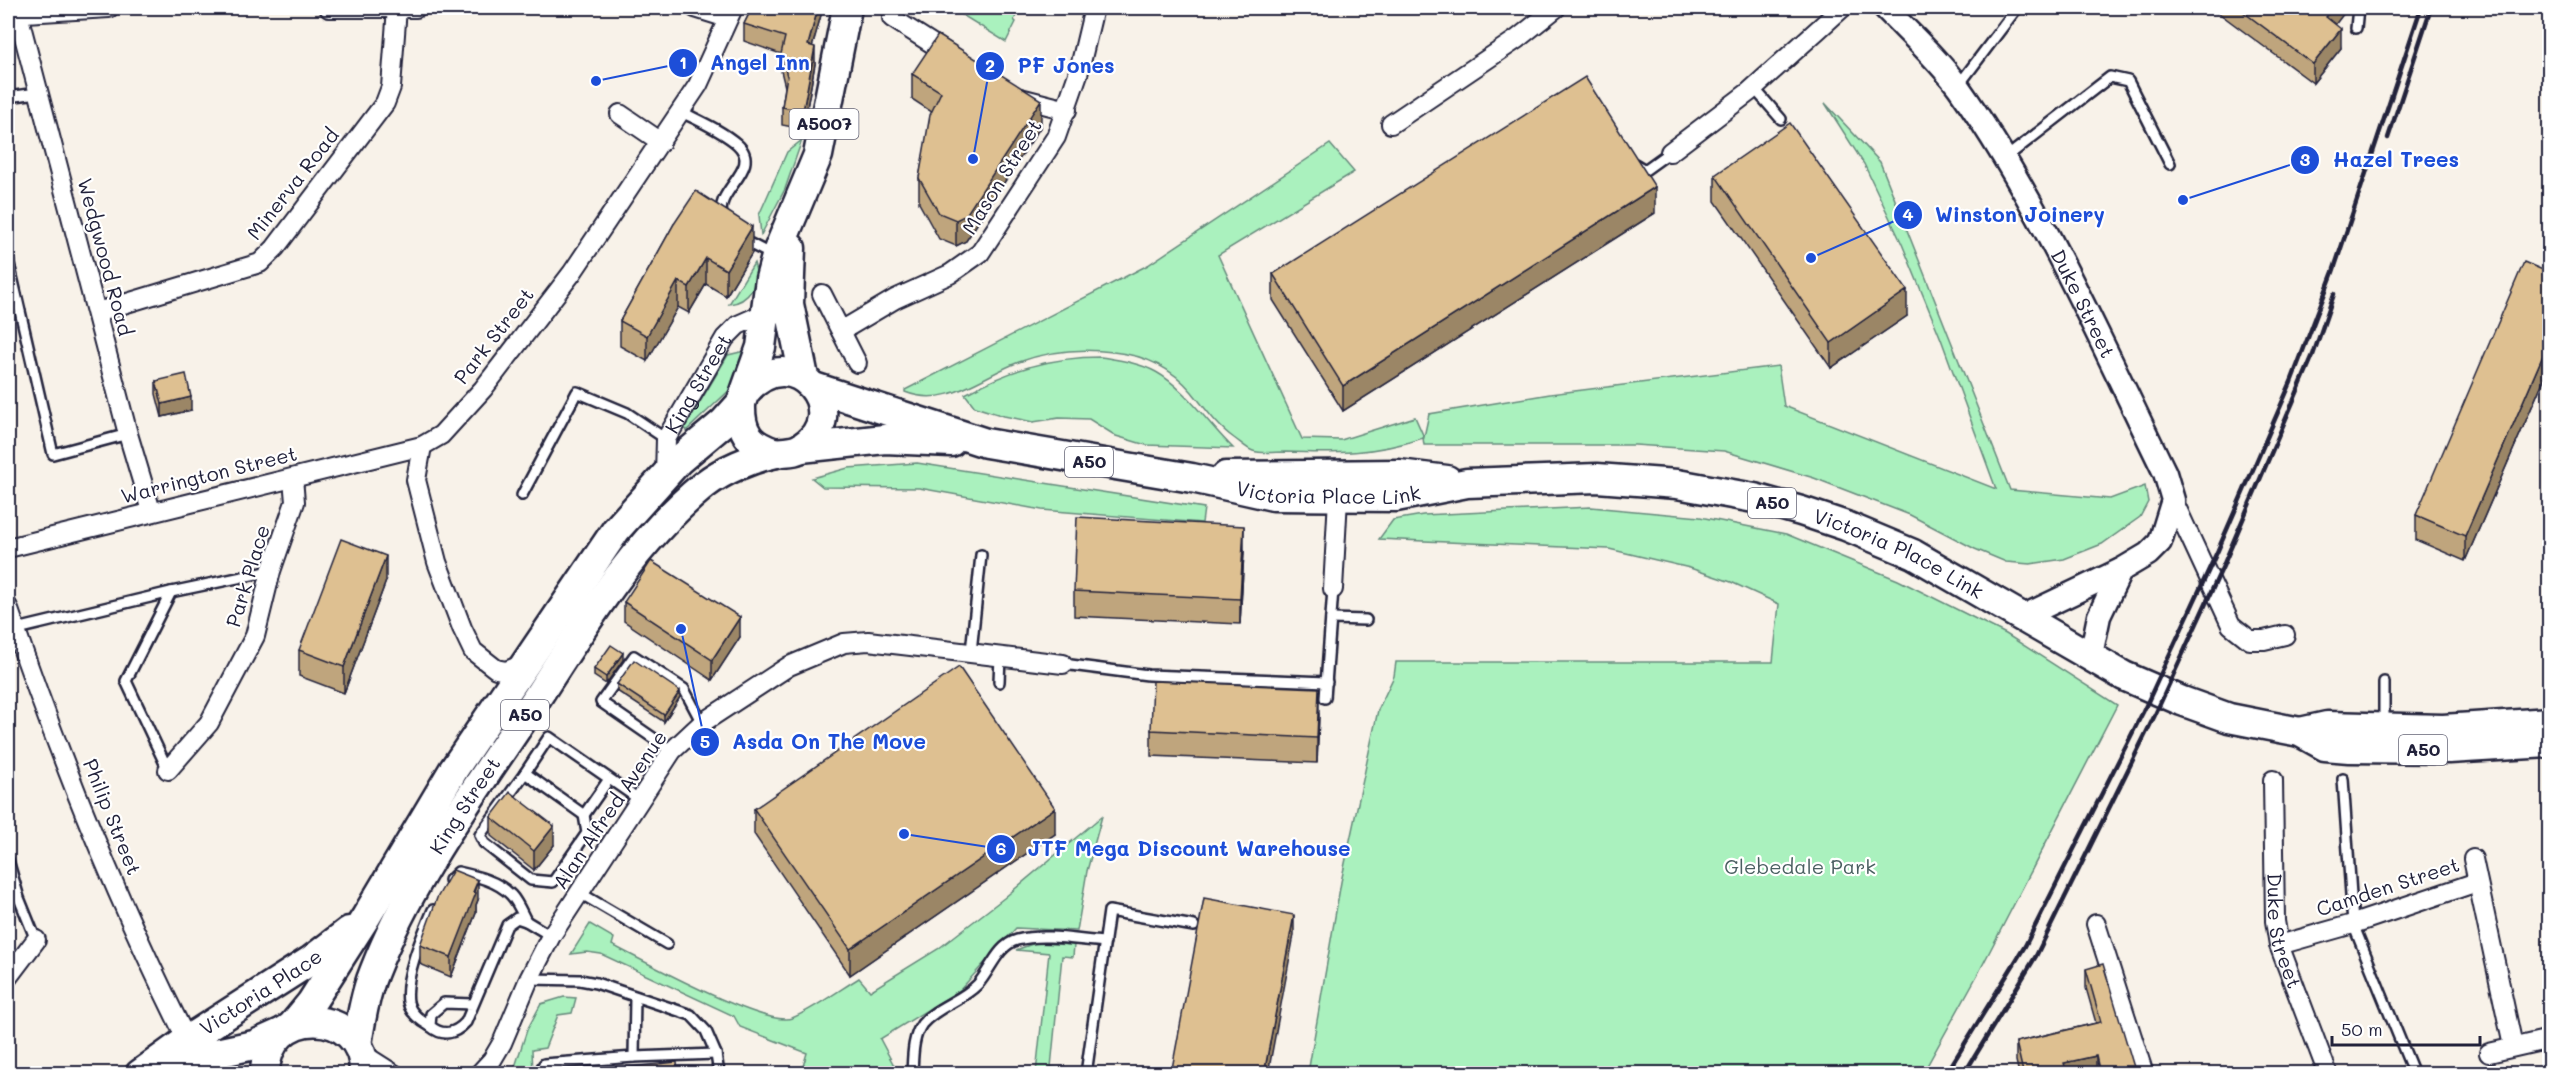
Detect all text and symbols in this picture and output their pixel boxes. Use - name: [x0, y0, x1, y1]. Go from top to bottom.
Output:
- callout: Angel Inn: [668, 43, 822, 82]
- callout: PF Jones: [975, 46, 1126, 85]
- text: Angel Inn: [710, 48, 810, 75]
- text: 1: [679, 50, 687, 74]
- text: PF Jones: [1017, 51, 1115, 78]
- text: 2: [985, 53, 995, 77]
- road number: A5007: [790, 109, 858, 139]
- street label: Mason Street: [955, 114, 1047, 239]
- street label: Minerva Road: [240, 122, 344, 245]
- callout: Hazel Trees: [2290, 140, 2471, 179]
- text: Hazel Trees: [2333, 145, 2459, 172]
- text: 3: [2300, 147, 2311, 171]
- street label: Wedgwood Road: [72, 175, 140, 339]
- callout: Winston Joinery: [1893, 195, 2117, 234]
- text: Winston Joinery: [1935, 200, 2105, 228]
- text: 4: [1902, 202, 1914, 226]
- street label: Duke Street: [2046, 245, 2121, 362]
- street label: Park Street: [447, 282, 539, 389]
- street label: King Street: [658, 329, 737, 438]
- street label: Warrington Street: [118, 440, 300, 509]
- road number: A50: [1065, 447, 1113, 477]
- street label: Victoria Place Link: [1234, 474, 1423, 509]
- road number: A50: [1748, 488, 1796, 518]
- street label: Victoria Place Link: [1810, 502, 1988, 604]
- street label: Park Place: [219, 521, 275, 630]
- road number: A50: [501, 700, 549, 730]
- callout: Asda On The Move: [690, 722, 938, 761]
- street label: Alan Alfred Avenue: [546, 725, 672, 894]
- text: Asda On The Move: [732, 727, 926, 754]
- text: 5: [700, 729, 710, 753]
- road number: A50: [2399, 735, 2447, 765]
- street label: King Street: [423, 752, 506, 859]
- street label: Philip Street: [78, 755, 148, 879]
- callout: JTF Mega Discount Warehouse: [986, 829, 1363, 868]
- text: JTF Mega Discount Warehouse: [1027, 834, 1351, 861]
- text: 6: [996, 836, 1007, 860]
- street label: Camden Street: [2313, 851, 2463, 921]
- park label: Glebedale Park: [1724, 853, 1876, 879]
- street label: Duke Street: [2262, 873, 2308, 992]
- street label: Victoria Place: [194, 943, 327, 1040]
- scale bar: [2332, 1009, 2480, 1047]
- text: 50 m: [2341, 1017, 2383, 1041]

